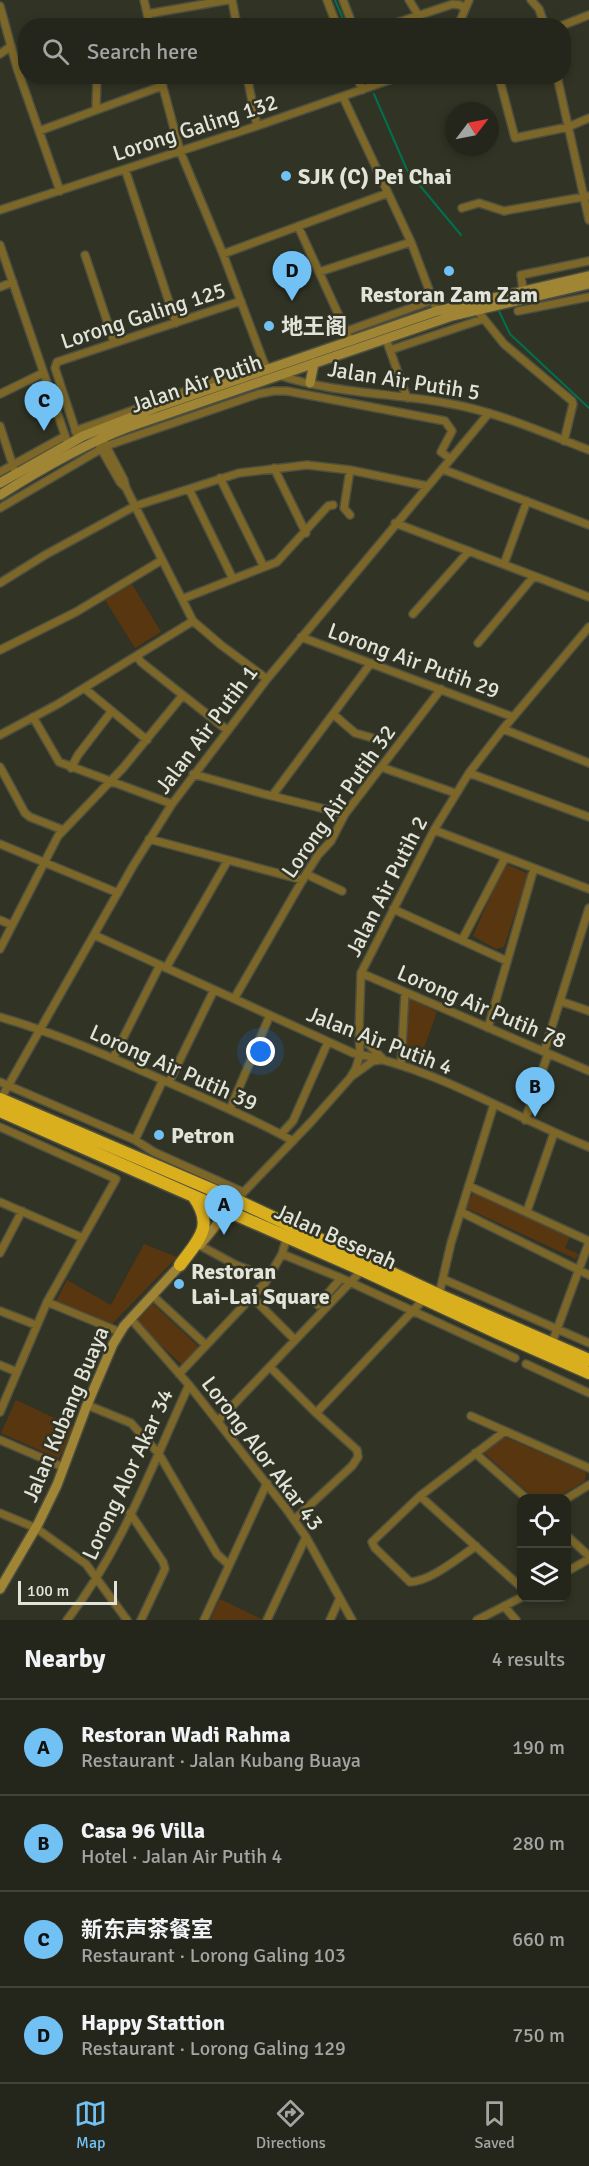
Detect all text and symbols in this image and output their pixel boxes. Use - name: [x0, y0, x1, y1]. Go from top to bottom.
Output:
- search box: [18, 18, 571, 84]
- icon: search: [39, 35, 72, 68]
- text: Search here: [87, 38, 198, 65]
- street label: Lorong Galing 132: [109, 88, 281, 167]
- north arrow: [445, 102, 499, 156]
- place label: SJK (C) Pei Chai: [298, 163, 452, 190]
- marker: SJK (C) Pei Chai: [279, 169, 293, 183]
- pin: D: [272, 252, 312, 301]
- marker: Restoran Zam Zam: [442, 264, 456, 278]
- street label: Lorong Galing 125: [57, 276, 229, 355]
- place label: Restoran Zam Zam: [360, 281, 538, 308]
- place label: 地王阁: [281, 313, 347, 340]
- marker: 地王阁: [262, 319, 276, 333]
- street label: Jalan Air Putih: [127, 348, 265, 419]
- street label: Jalan Air Putih 5: [326, 355, 482, 406]
- pin: C: [24, 382, 63, 431]
- street label: Lorong Air Putih 29: [324, 617, 503, 704]
- street label: Jalan Air Putih 1: [149, 660, 264, 799]
- street label: Lorong Air Putih 32: [275, 719, 401, 883]
- street label: Jalan Air Putih 2: [339, 811, 433, 961]
- street label: Lorong Air Putih 78: [393, 959, 570, 1054]
- street label: Jalan Air Putih 4: [303, 1000, 457, 1081]
- street label: Lorong Air Putih 39: [86, 1018, 262, 1117]
- your location: [246, 1037, 275, 1066]
- pin: B: [516, 1068, 554, 1117]
- place label: Petron: [171, 1122, 235, 1149]
- marker: Petron: [152, 1128, 166, 1142]
- pin: A: [204, 1186, 244, 1235]
- street label: Jalan Beserah: [270, 1197, 401, 1275]
- place label: Restoran Lai-Lai Square: [191, 1258, 330, 1310]
- marker: Restoran Lai-Lai Square: [172, 1277, 186, 1291]
- street label: Jalan Kubang Buaya: [16, 1322, 115, 1506]
- street label: Lorong Alor Akar 43: [196, 1371, 329, 1536]
- street label: Lorong Alor Akar 34: [76, 1384, 179, 1564]
- map controls: [517, 1494, 571, 1602]
- button: locate: [517, 1494, 571, 1548]
- button: layers: [517, 1548, 571, 1602]
- scale bar: [18, 1578, 117, 1606]
- text: 100 m: [27, 1581, 69, 1601]
- text: Nearby: [24, 1643, 105, 1675]
- text: 4 results: [492, 1647, 565, 1672]
- text: Restoran Wadi Rahma: [81, 1721, 290, 1748]
- text: A: [37, 1735, 50, 1760]
- text: 190 m: [512, 1735, 565, 1760]
- text: Restaurant · Jalan Kubang Buaya: [81, 1748, 361, 1773]
- text: Casa 96 Villa: [81, 1817, 205, 1844]
- text: B: [37, 1831, 50, 1856]
- text: 280 m: [512, 1831, 565, 1856]
- text: Hotel · Jalan Air Putih 4: [81, 1844, 282, 1869]
- text: 新东声茶餐室: [81, 1916, 213, 1943]
- text: C: [37, 1927, 50, 1952]
- text: 660 m: [512, 1927, 565, 1952]
- text: Restaurant · Lorong Galing 103: [81, 1943, 346, 1968]
- text: Happy Stattion: [81, 2009, 225, 2036]
- text: D: [37, 2023, 50, 2048]
- text: 750 m: [512, 2023, 565, 2048]
- text: Restaurant · Lorong Galing 129: [81, 2036, 346, 2061]
- tab: Map: [74, 2097, 107, 2153]
- tab: Directions: [256, 2097, 326, 2153]
- tab: Saved: [474, 2097, 515, 2153]

